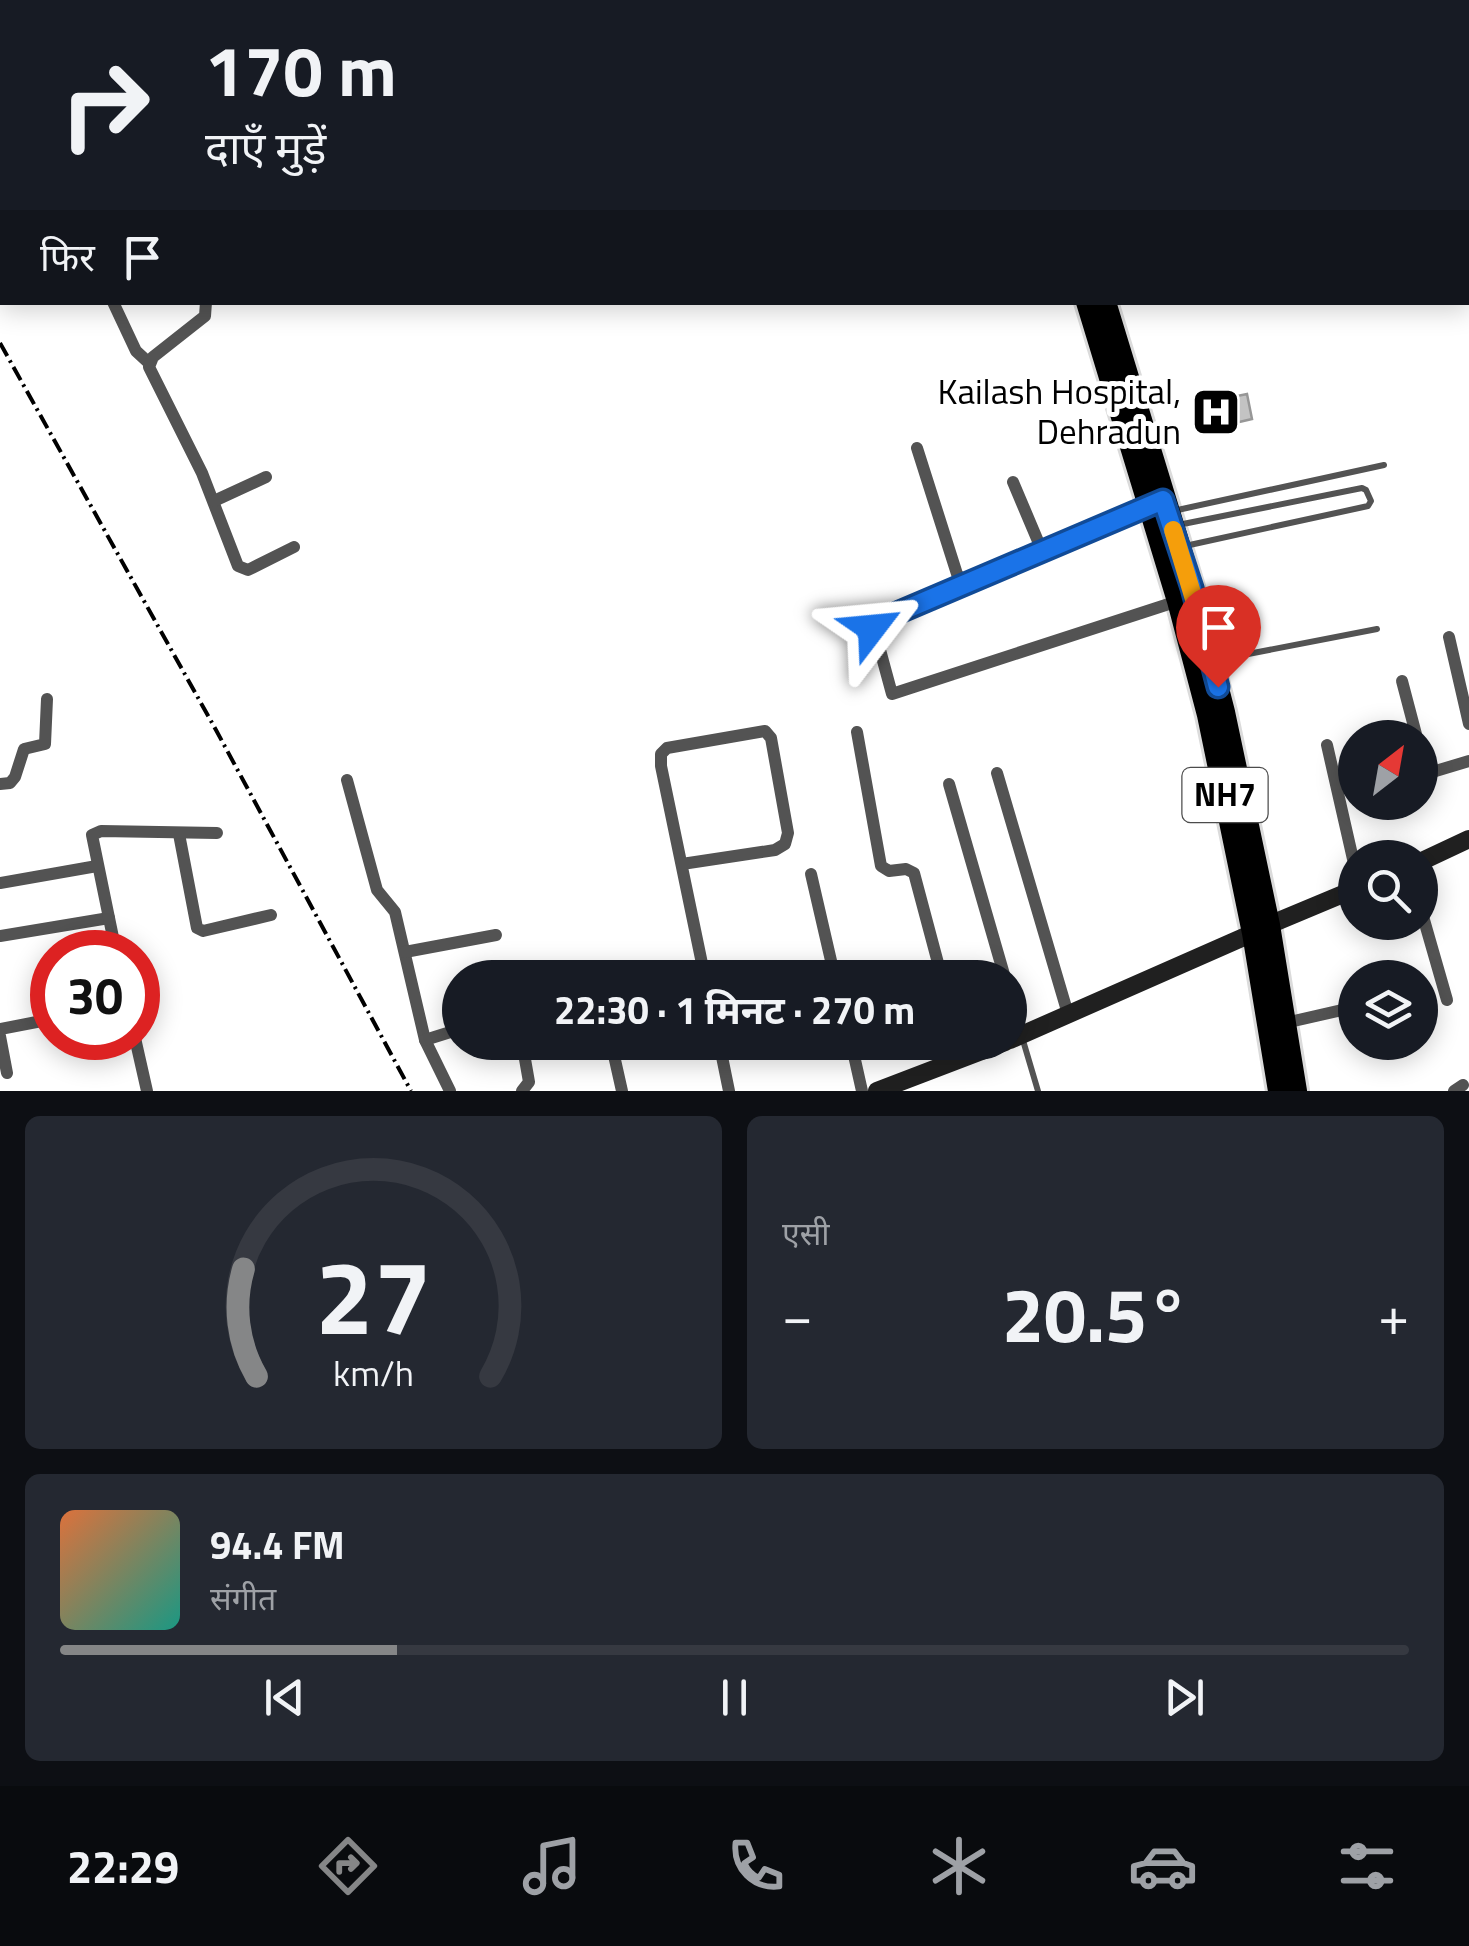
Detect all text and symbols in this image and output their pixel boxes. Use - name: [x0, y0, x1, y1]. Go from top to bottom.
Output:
- text: 170 m: [205, 17, 397, 123]
- icon: right: [40, 40, 170, 170]
- text: दाएँ मुड़ें: [205, 113, 326, 181]
- text: फिर: [40, 228, 95, 286]
- icon: arrive: [115, 230, 170, 285]
- place label: Kailash Hospital, Dehradun: [937, 364, 1181, 458]
- hospital icon: Kailash Hospital, Dehradun: [1190, 386, 1242, 438]
- position arrow: [820, 576, 924, 680]
- pin: [1176, 585, 1261, 688]
- icon: arrive: [1191, 600, 1246, 655]
- north arrow: [1338, 720, 1438, 820]
- map controls: [1338, 720, 1438, 1060]
- road number: NH7: [1182, 768, 1268, 822]
- button: search: [1338, 840, 1438, 940]
- speed limit sign: 30: [30, 930, 160, 1060]
- button: layers: [1338, 960, 1438, 1060]
- text: 22:30 · 1 मिनट · 270 m: [554, 981, 915, 1039]
- text: एसी: [782, 1209, 830, 1257]
- text: 27: [315, 1216, 432, 1374]
- text: 20.5°: [1002, 1257, 1189, 1371]
- text: −: [782, 1273, 813, 1356]
- text: +: [1378, 1273, 1409, 1356]
- text: km/h: [333, 1345, 414, 1400]
- text: 94.4 FM: [210, 1516, 345, 1574]
- text: संगीत: [210, 1574, 276, 1622]
- icon: previous: [257, 1670, 312, 1725]
- icon: pause: [707, 1670, 762, 1725]
- icon: next: [1157, 1670, 1212, 1725]
- icon: directions: [313, 1831, 383, 1901]
- icon: music: [517, 1831, 587, 1901]
- icon: phone: [721, 1831, 791, 1901]
- icon: climate: [924, 1831, 994, 1901]
- icon: car: [1128, 1831, 1198, 1901]
- icon: filters: [1332, 1831, 1402, 1901]
- text: 22:29: [67, 1832, 179, 1900]

